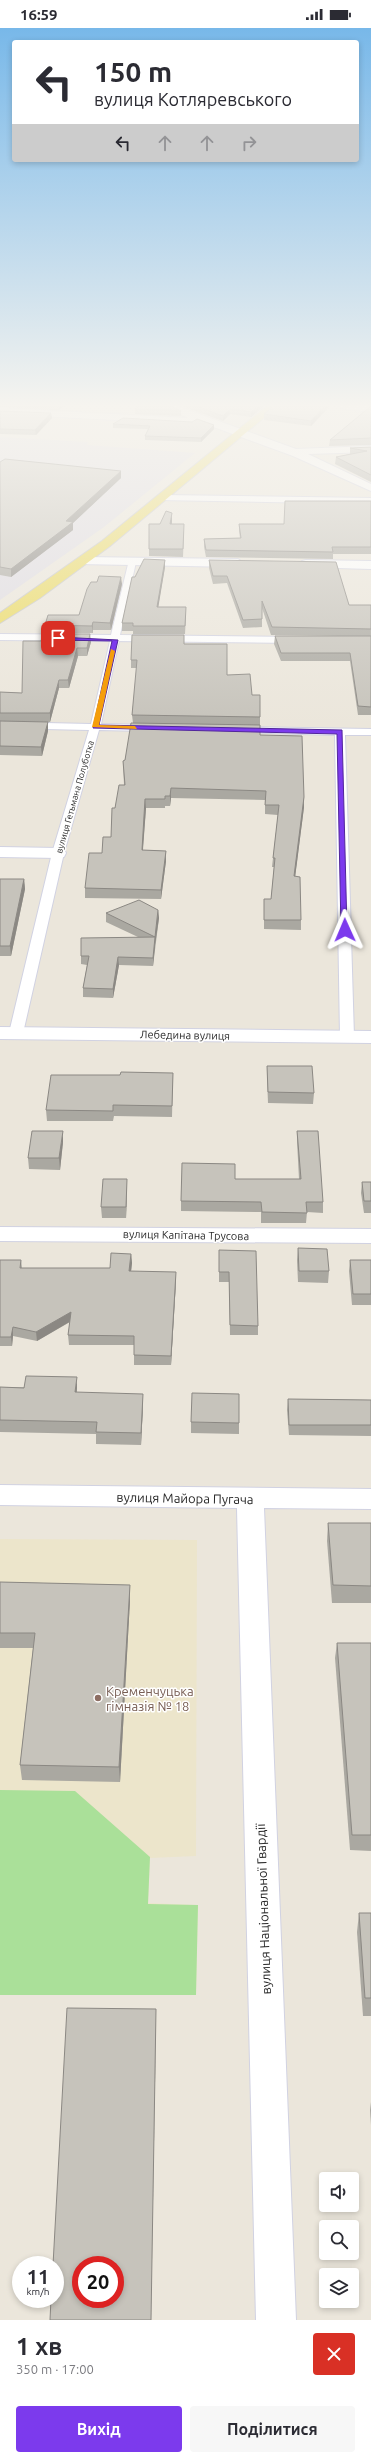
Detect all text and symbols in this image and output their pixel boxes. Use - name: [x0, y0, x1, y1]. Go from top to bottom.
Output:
- text: 16:59: [20, 6, 58, 23]
- icon: left: [28, 56, 80, 108]
- text: 150 m: [94, 56, 172, 87]
- text: вулиця Котляревського: [94, 89, 292, 109]
- icon: left: [112, 132, 134, 154]
- icon: ahead: [154, 132, 176, 154]
- icon: ahead: [196, 132, 218, 154]
- icon: right: [238, 132, 260, 154]
- pin: [41, 621, 75, 655]
- icon: arrive: [47, 627, 69, 649]
- street label: вулиця Гетьмана Полуботка: [54, 739, 96, 855]
- position arrow: [324, 909, 366, 951]
- street label: Лебедина вулиця: [140, 1028, 230, 1042]
- street label: вулиця Капітана Трусова: [123, 1228, 249, 1242]
- street label: вулиця Майора Пугача: [116, 1490, 254, 1506]
- place label: Кременчуцька гімназія № 18: [106, 1684, 194, 1713]
- marker: Кременчуцька гімназія № 18: [93, 1693, 103, 1703]
- street label: вулиця Національної Гвардії: [253, 1823, 273, 1995]
- map controls: [319, 2172, 359, 2308]
- button: sound: [319, 2172, 359, 2212]
- button: search: [319, 2220, 359, 2260]
- speed limit sign: 20: [72, 2256, 124, 2308]
- text: 11: [27, 2265, 49, 2288]
- button: layers: [319, 2268, 359, 2308]
- text: km/h: [26, 2286, 50, 2297]
- text: 1 хв: [16, 2333, 62, 2360]
- button: close: [313, 2333, 355, 2375]
- text: 350 m · 17:00: [16, 2362, 94, 2376]
- button: Вихід: [16, 2406, 182, 2452]
- button: Поділитися: [190, 2406, 355, 2452]

